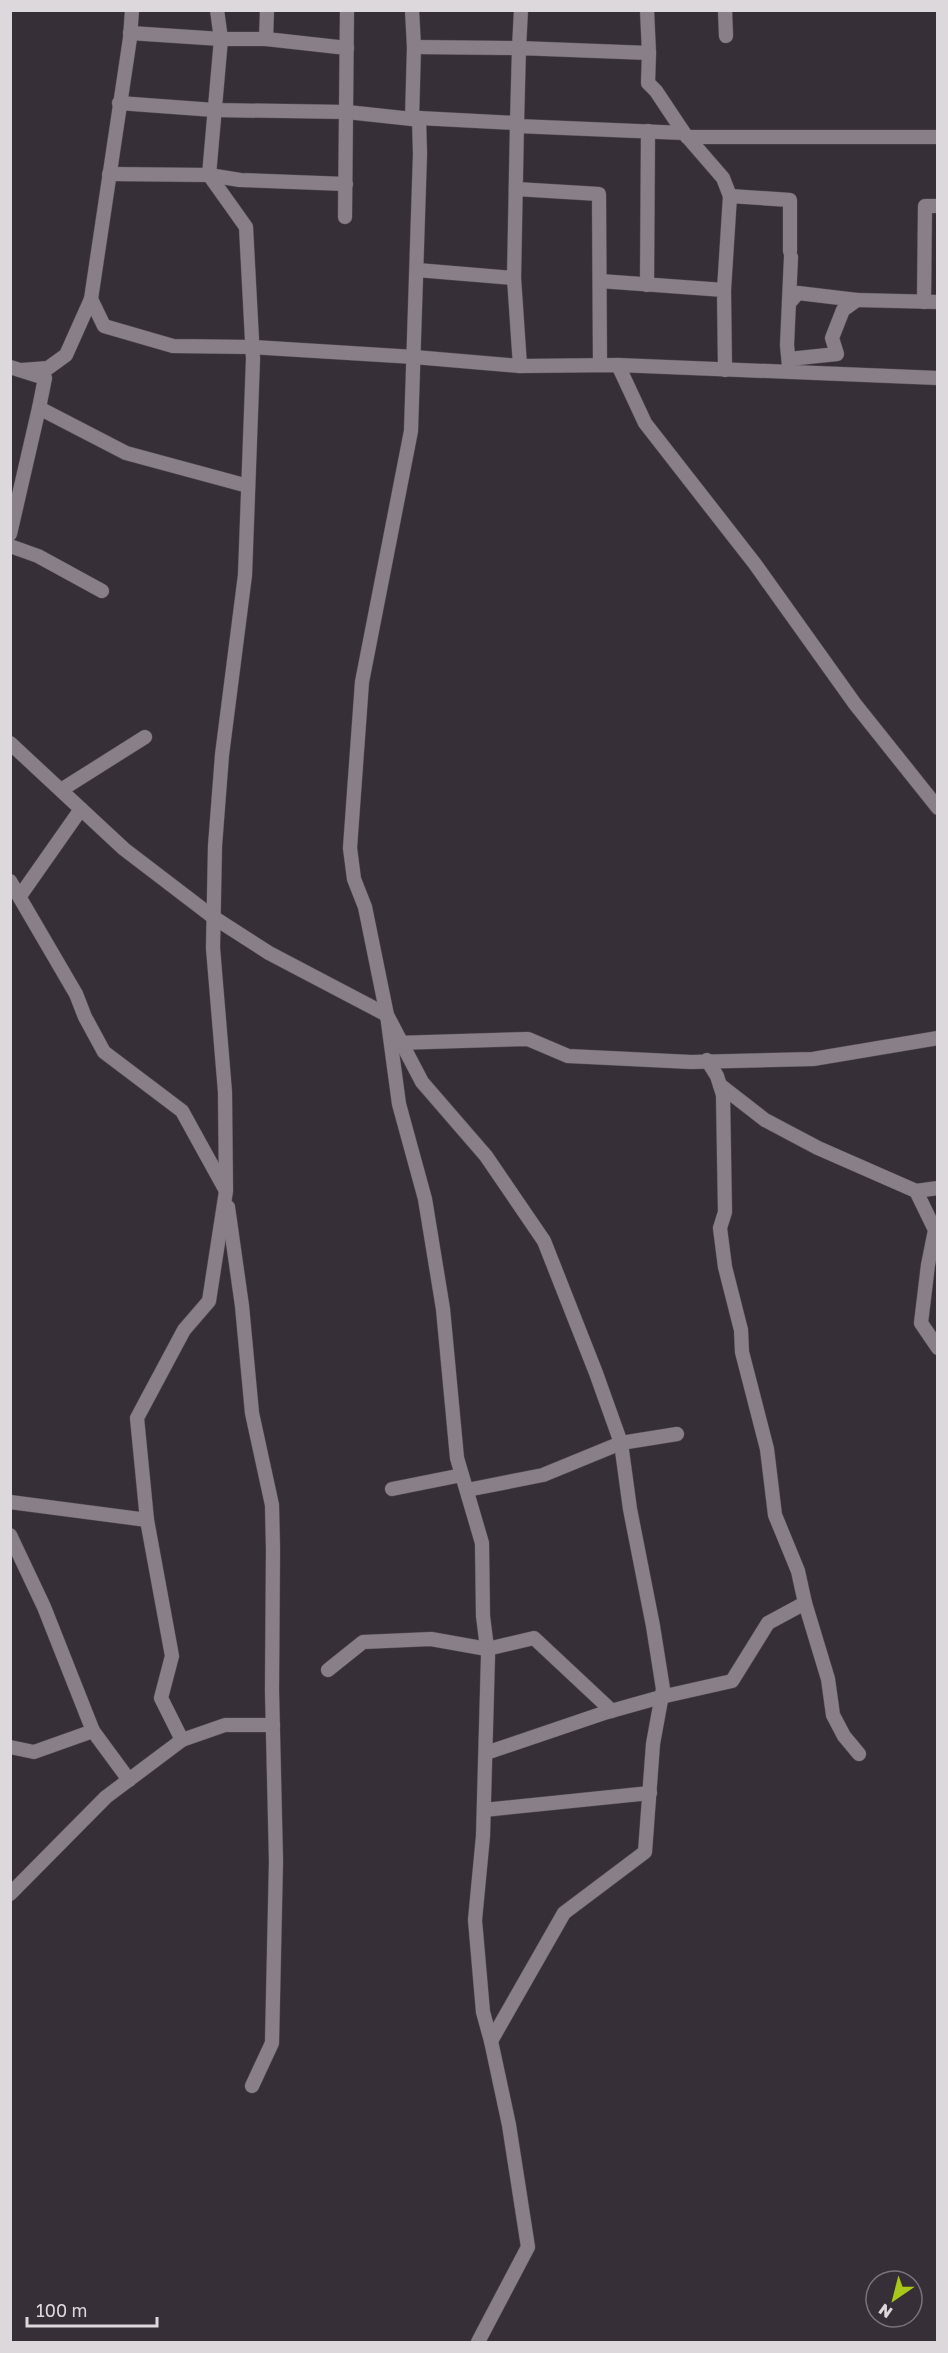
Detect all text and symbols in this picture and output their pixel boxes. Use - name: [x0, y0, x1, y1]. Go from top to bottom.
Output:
- north arrow: [864, 2269, 924, 2329]
- scale bar: [27, 2290, 158, 2328]
- text: 100 m: [36, 2299, 87, 2321]
- text: N: [875, 2300, 896, 2323]

